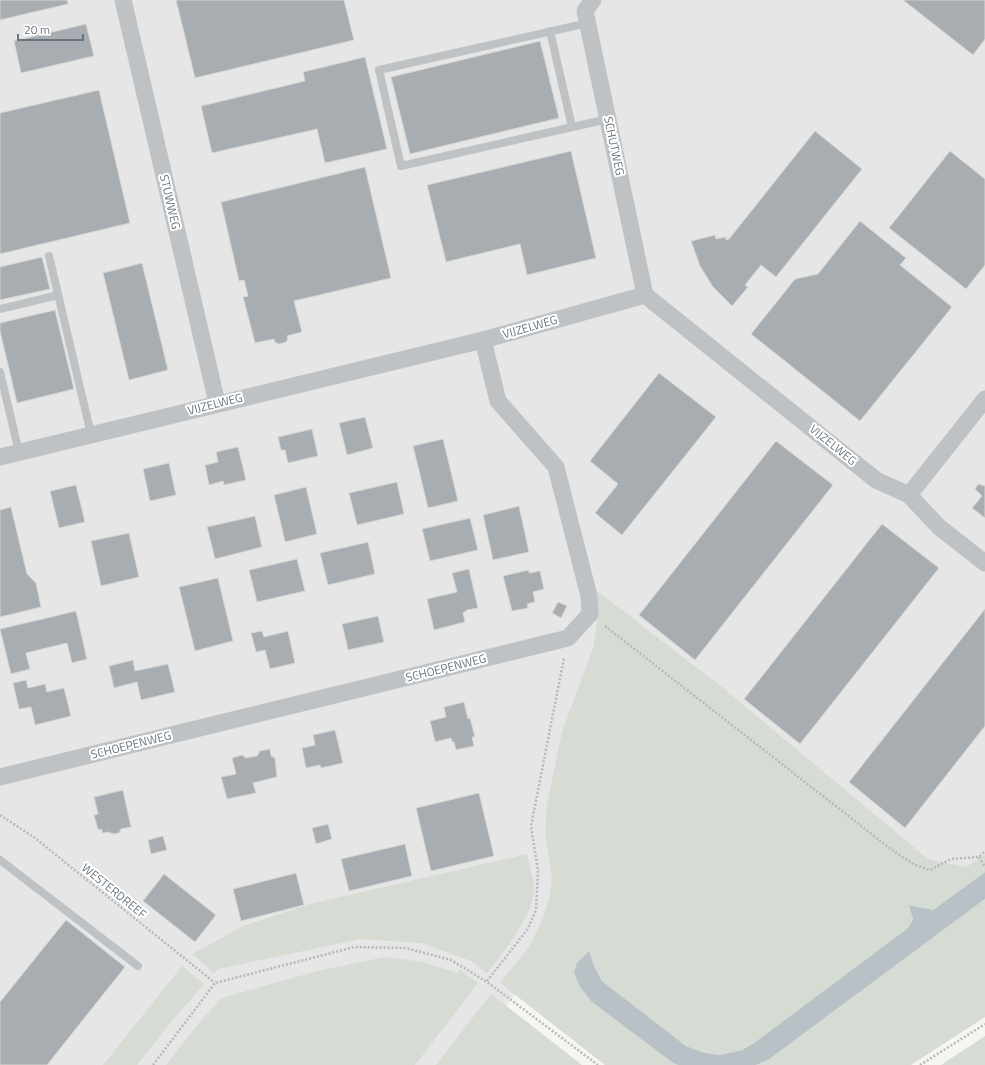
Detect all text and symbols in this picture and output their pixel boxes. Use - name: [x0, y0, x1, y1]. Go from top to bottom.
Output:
- scale bar: [18, 16, 83, 42]
- text: 20 m: [24, 20, 50, 39]
- street label: SCHUTWEG: [599, 115, 630, 177]
- street label: STUWWEG: [155, 173, 186, 231]
- street label: VIJZELWEG: [500, 310, 559, 343]
- street label: VIJZELWEG: [185, 388, 244, 420]
- street label: VIJZELWEG: [806, 420, 861, 470]
- street label: SCHOEPENWEG: [404, 648, 488, 687]
- street label: SCHOEPENWEG: [89, 725, 173, 764]
- street label: WESTERDREEF: [78, 858, 151, 923]

